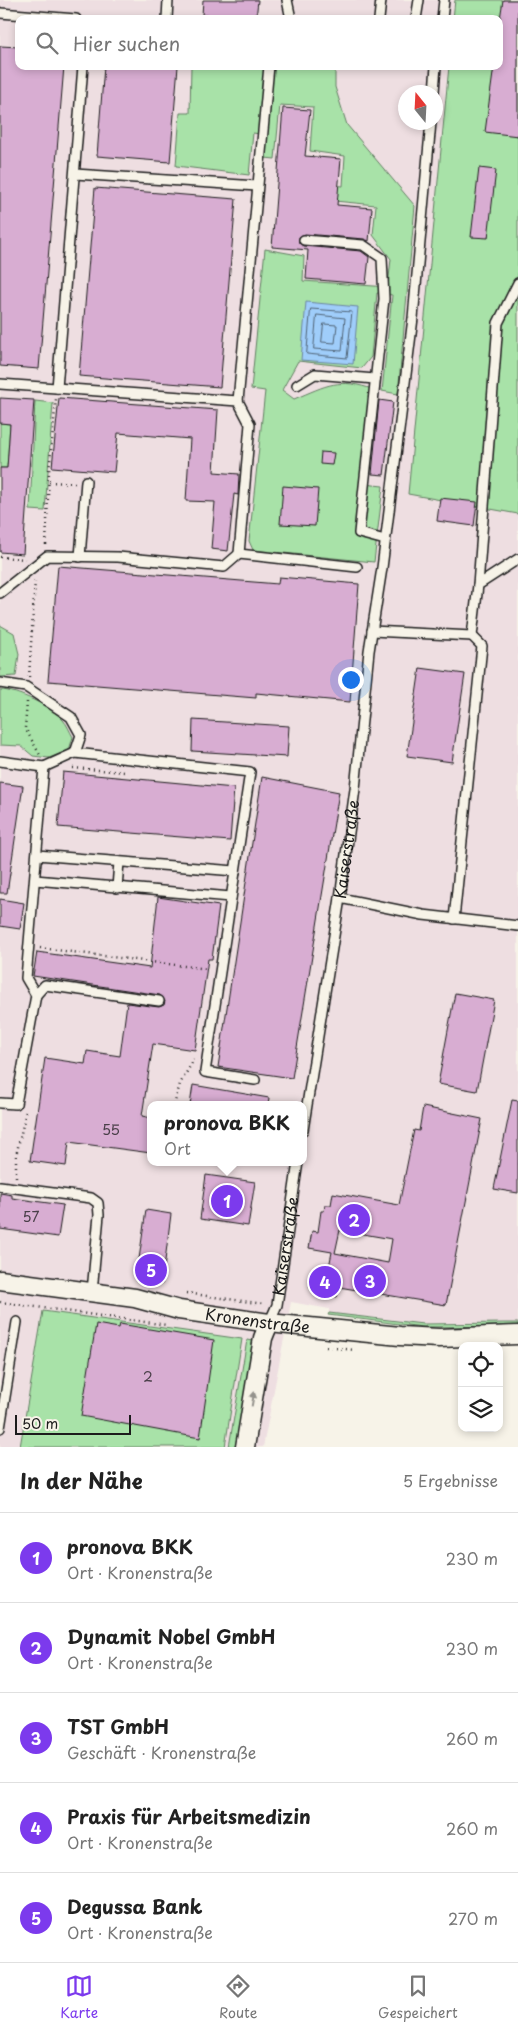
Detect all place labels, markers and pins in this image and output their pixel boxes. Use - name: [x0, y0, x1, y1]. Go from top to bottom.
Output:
- pin: 1: [211, 1182, 243, 1220]
- pin: 2: [338, 1201, 370, 1239]
- pin: 5: [135, 1251, 167, 1289]
- pin: 3: [354, 1262, 386, 1300]
- pin: 4: [309, 1263, 341, 1301]

